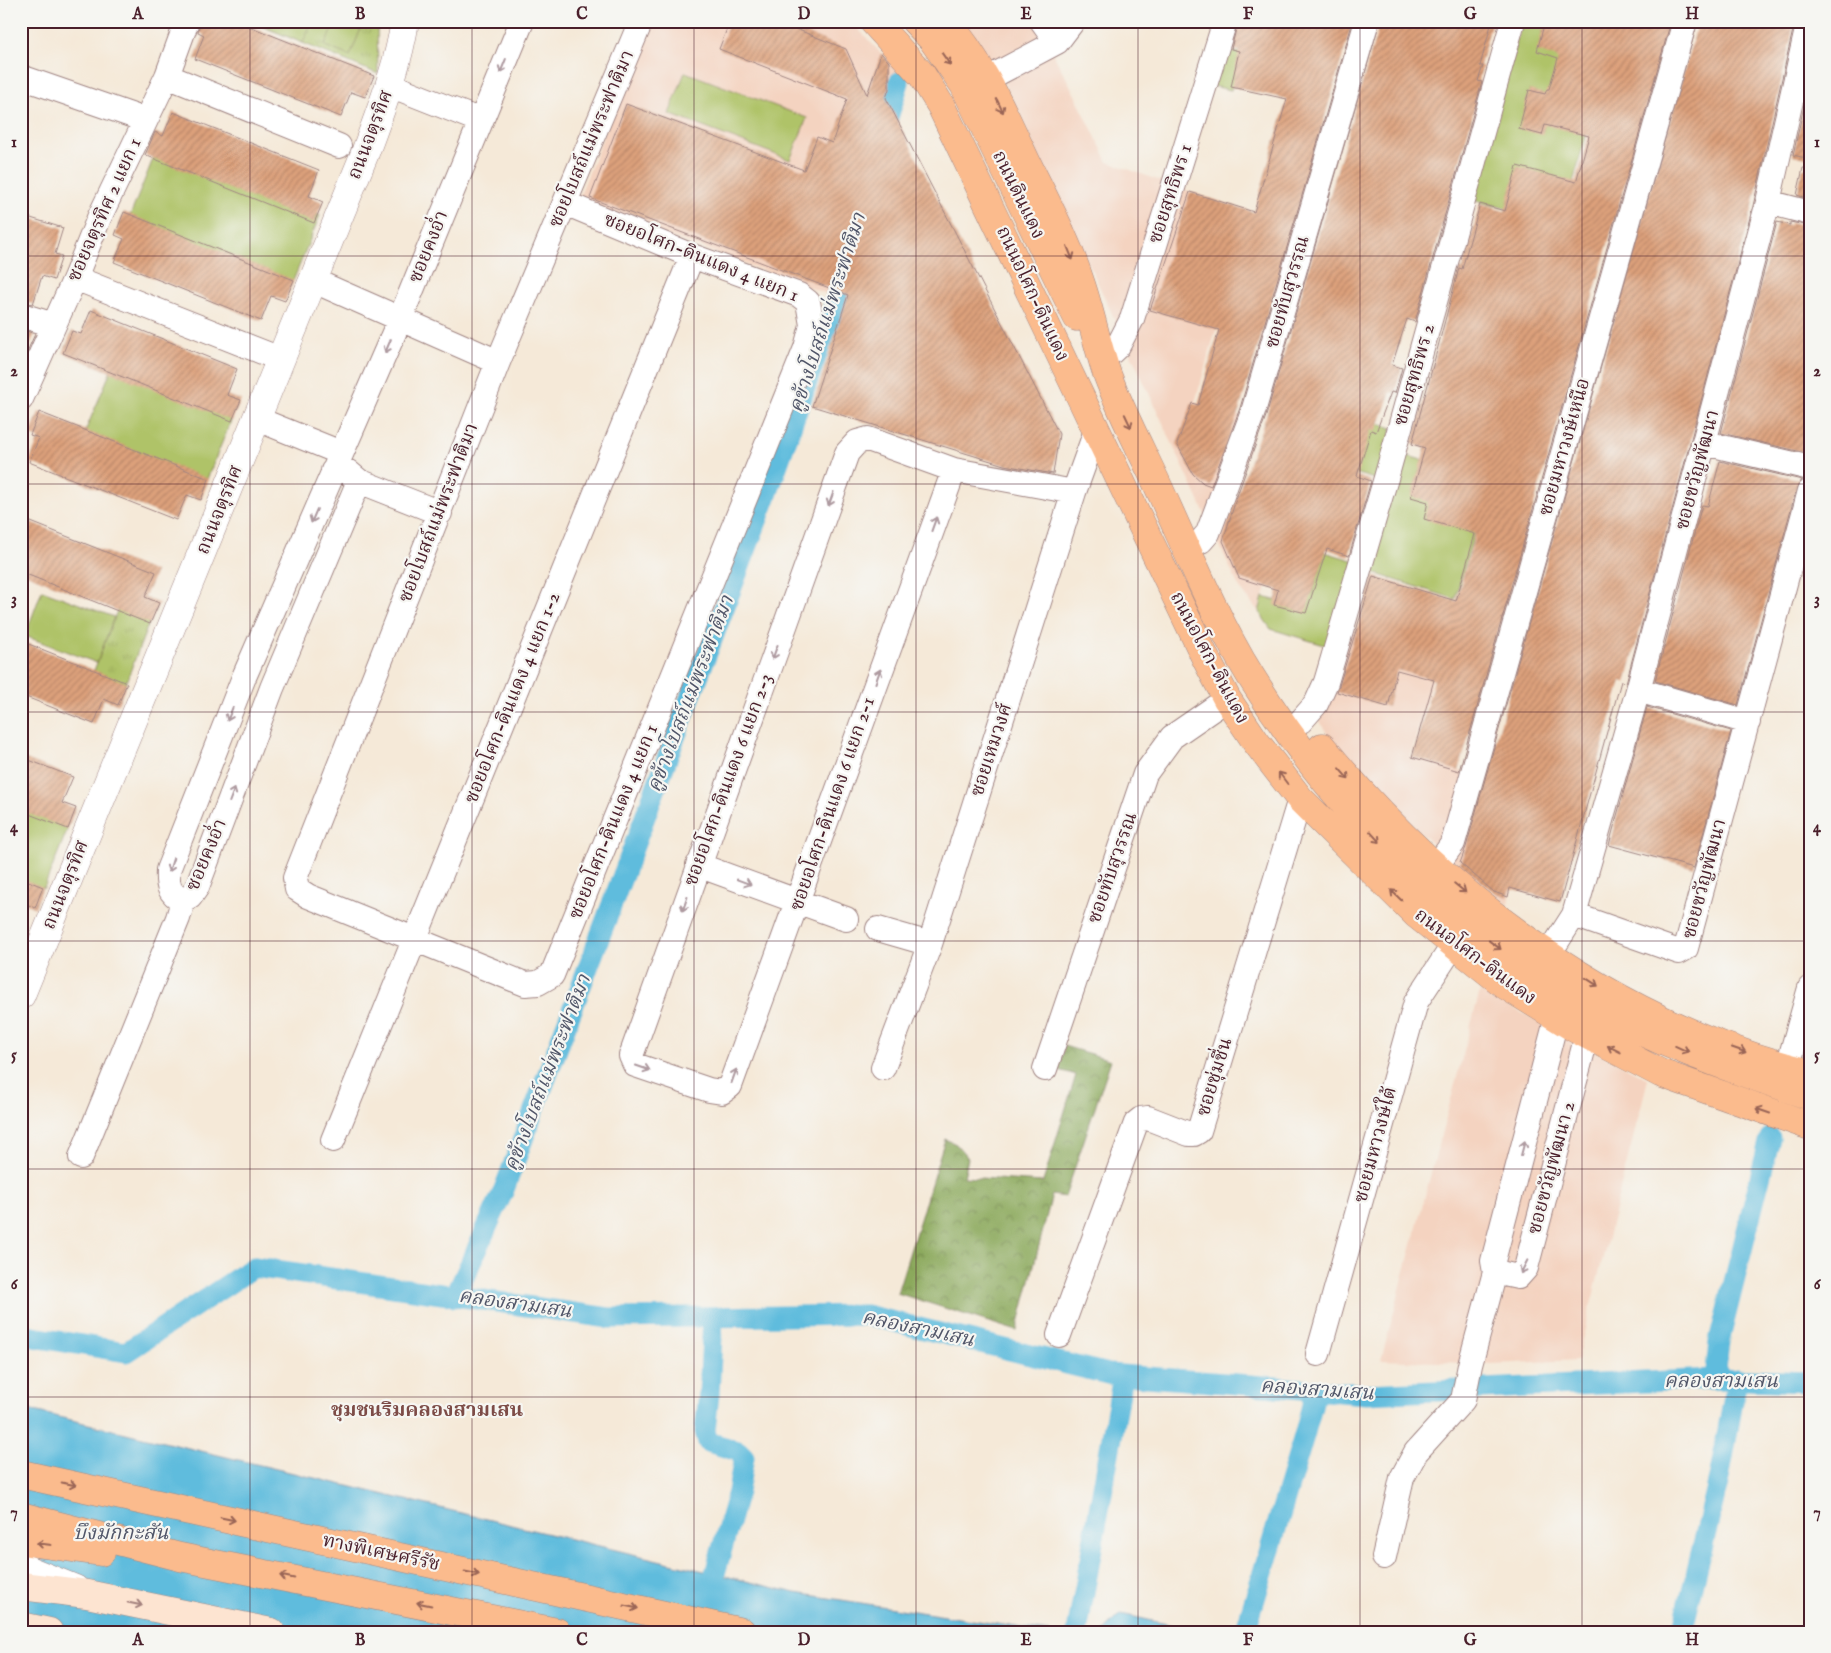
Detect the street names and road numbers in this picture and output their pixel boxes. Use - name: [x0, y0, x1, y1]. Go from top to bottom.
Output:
- street label: ซอยโบสถ์แม่พระฟาติมา: [540, 45, 640, 231]
- street label: ถนนจตุรทิศ: [343, 87, 399, 183]
- street label: ซอยจตุรทิศ 2 แยก 1: [63, 134, 147, 286]
- street label: ซอยสุทธิพร 1: [1144, 141, 1198, 247]
- street label: ถนนดินแดง: [986, 147, 1050, 243]
- street label: ซอยอโศก-ดินแดง 4 แยก 1: [600, 204, 803, 308]
- street label: ซอยคงอ่ำ: [400, 206, 454, 287]
- street label: ถนนอโศก-ดินแดง: [990, 221, 1077, 365]
- street label: ซอยทับสุวรรณ: [1260, 233, 1316, 351]
- street label: ซอยสุทธิพร 2: [1389, 321, 1441, 429]
- street label: ซอยมหาวงษ์เหนือ: [1533, 375, 1596, 519]
- street label: ซอยขวัญพัฒนา: [1670, 407, 1726, 533]
- street label: ซอยโบสถ์แม่พระฟาติมา: [390, 418, 484, 606]
- street label: ถนนจตุรทิศ: [191, 462, 249, 558]
- street label: ถนนอโศก-ดินแดง: [1164, 586, 1257, 728]
- street label: ซอยอโศก-ดินแดง 4 แยก 1-2: [456, 587, 566, 807]
- street label: ซอยอโศก-ดินแดง 6 แยก 2-3: [676, 669, 779, 889]
- street label: ซอยอโศก-ดินแดง 6 แยก 2-1: [781, 693, 881, 914]
- street label: ซอยเหมวงศ์: [965, 700, 1018, 800]
- street label: ซอยอโศก-ดินแดง 4 แยก 1: [560, 720, 664, 923]
- street label: ซอยทับสุวรรณ: [1083, 809, 1143, 927]
- street label: ซอยคงอ่ำ: [177, 814, 233, 895]
- street label: ซอยขวัญพัฒนา: [1677, 816, 1733, 942]
- street label: ถนนจตุรทิศ: [37, 837, 95, 933]
- street label: ถนนอโศก-ดินแดง: [1409, 900, 1543, 1011]
- street label: ซอยชุ่มชื่น: [1188, 1034, 1238, 1119]
- street label: ซอยมหาวงษ์ใต้: [1346, 1084, 1403, 1206]
- street label: ซอยขวัญพัฒนา 2: [1523, 1099, 1581, 1237]
- street label: ทางพิเศษศรีรัช: [320, 1529, 442, 1577]

